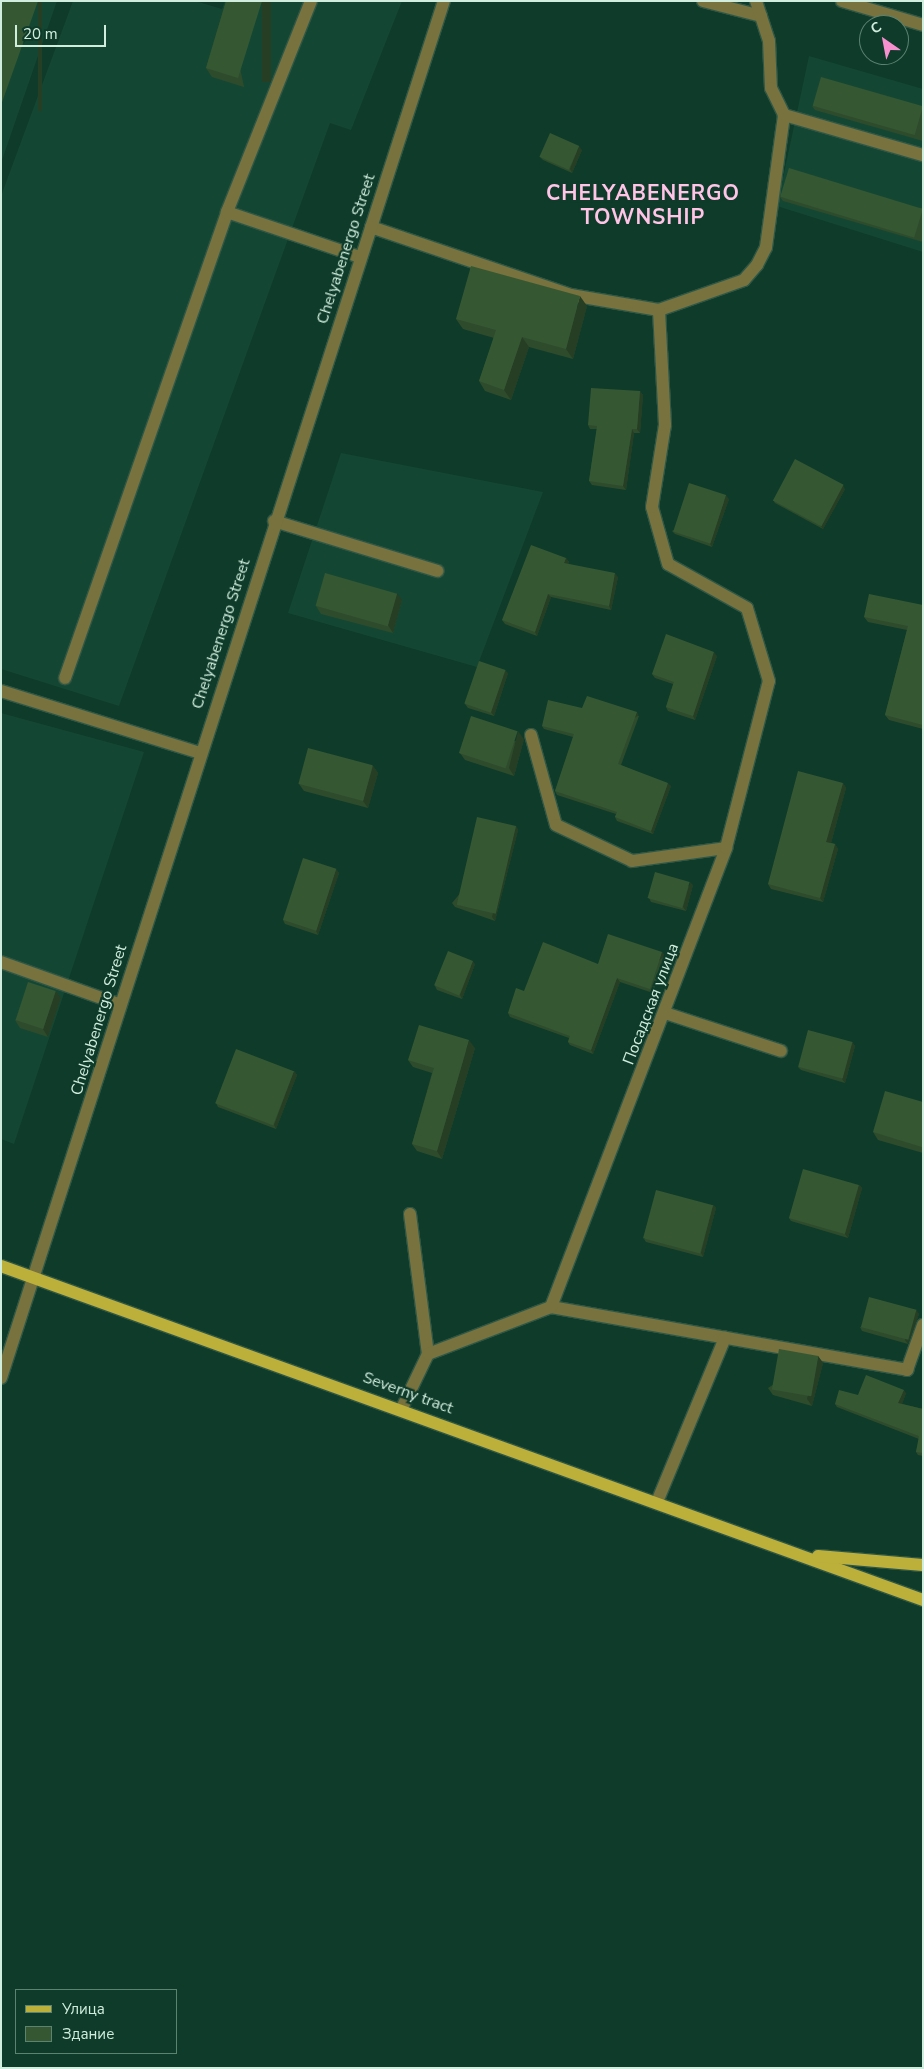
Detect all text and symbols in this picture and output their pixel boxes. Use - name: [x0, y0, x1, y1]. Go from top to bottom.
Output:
- scale bar: [18, 15, 109, 47]
- north arrow: [859, 15, 909, 65]
- text: С: [867, 17, 885, 38]
- text: 20 m: [23, 24, 58, 44]
- street label: Chelyabenergo Street: [313, 172, 379, 326]
- district label: CHELYABENERGO TOWNSHIP: [544, 180, 742, 230]
- street label: Chelyabenergo Street: [188, 557, 254, 711]
- street label: Посадская улица: [619, 940, 683, 1068]
- street label: Chelyabenergo Street: [67, 942, 131, 1098]
- street label: Severny tract: [360, 1368, 456, 1418]
- legend: [15, 1989, 178, 2054]
- text: Улица: [62, 1999, 105, 2019]
- text: Здание: [62, 2024, 114, 2044]

